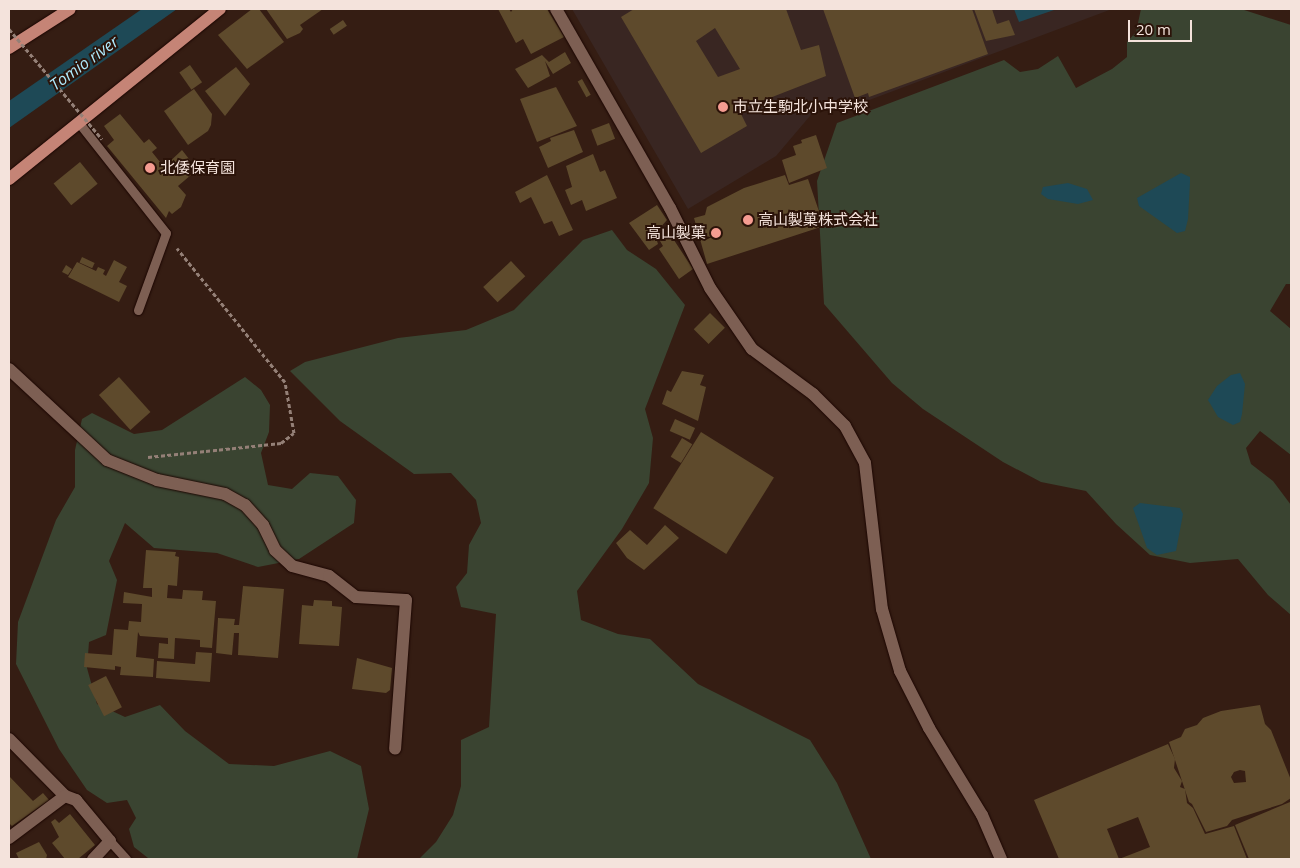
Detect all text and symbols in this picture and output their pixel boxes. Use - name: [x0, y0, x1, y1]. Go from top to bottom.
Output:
- scale bar: [1130, 10, 1194, 42]
- text: 20 m: [1136, 19, 1171, 39]
- water label: Tomio river: [46, 32, 122, 94]
- place label: 市立生駒北小中学校: [733, 98, 868, 116]
- marker: 市立生駒北小中学校: [717, 101, 729, 113]
- place label: 北倭保育園: [160, 159, 235, 177]
- marker: 北倭保育園: [144, 162, 156, 174]
- place label: 高山製菓株式会社: [758, 211, 878, 229]
- marker: 高山製菓株式会社: [742, 214, 754, 226]
- place label: 高山製菓: [646, 224, 706, 242]
- marker: 高山製菓: [710, 227, 722, 239]

